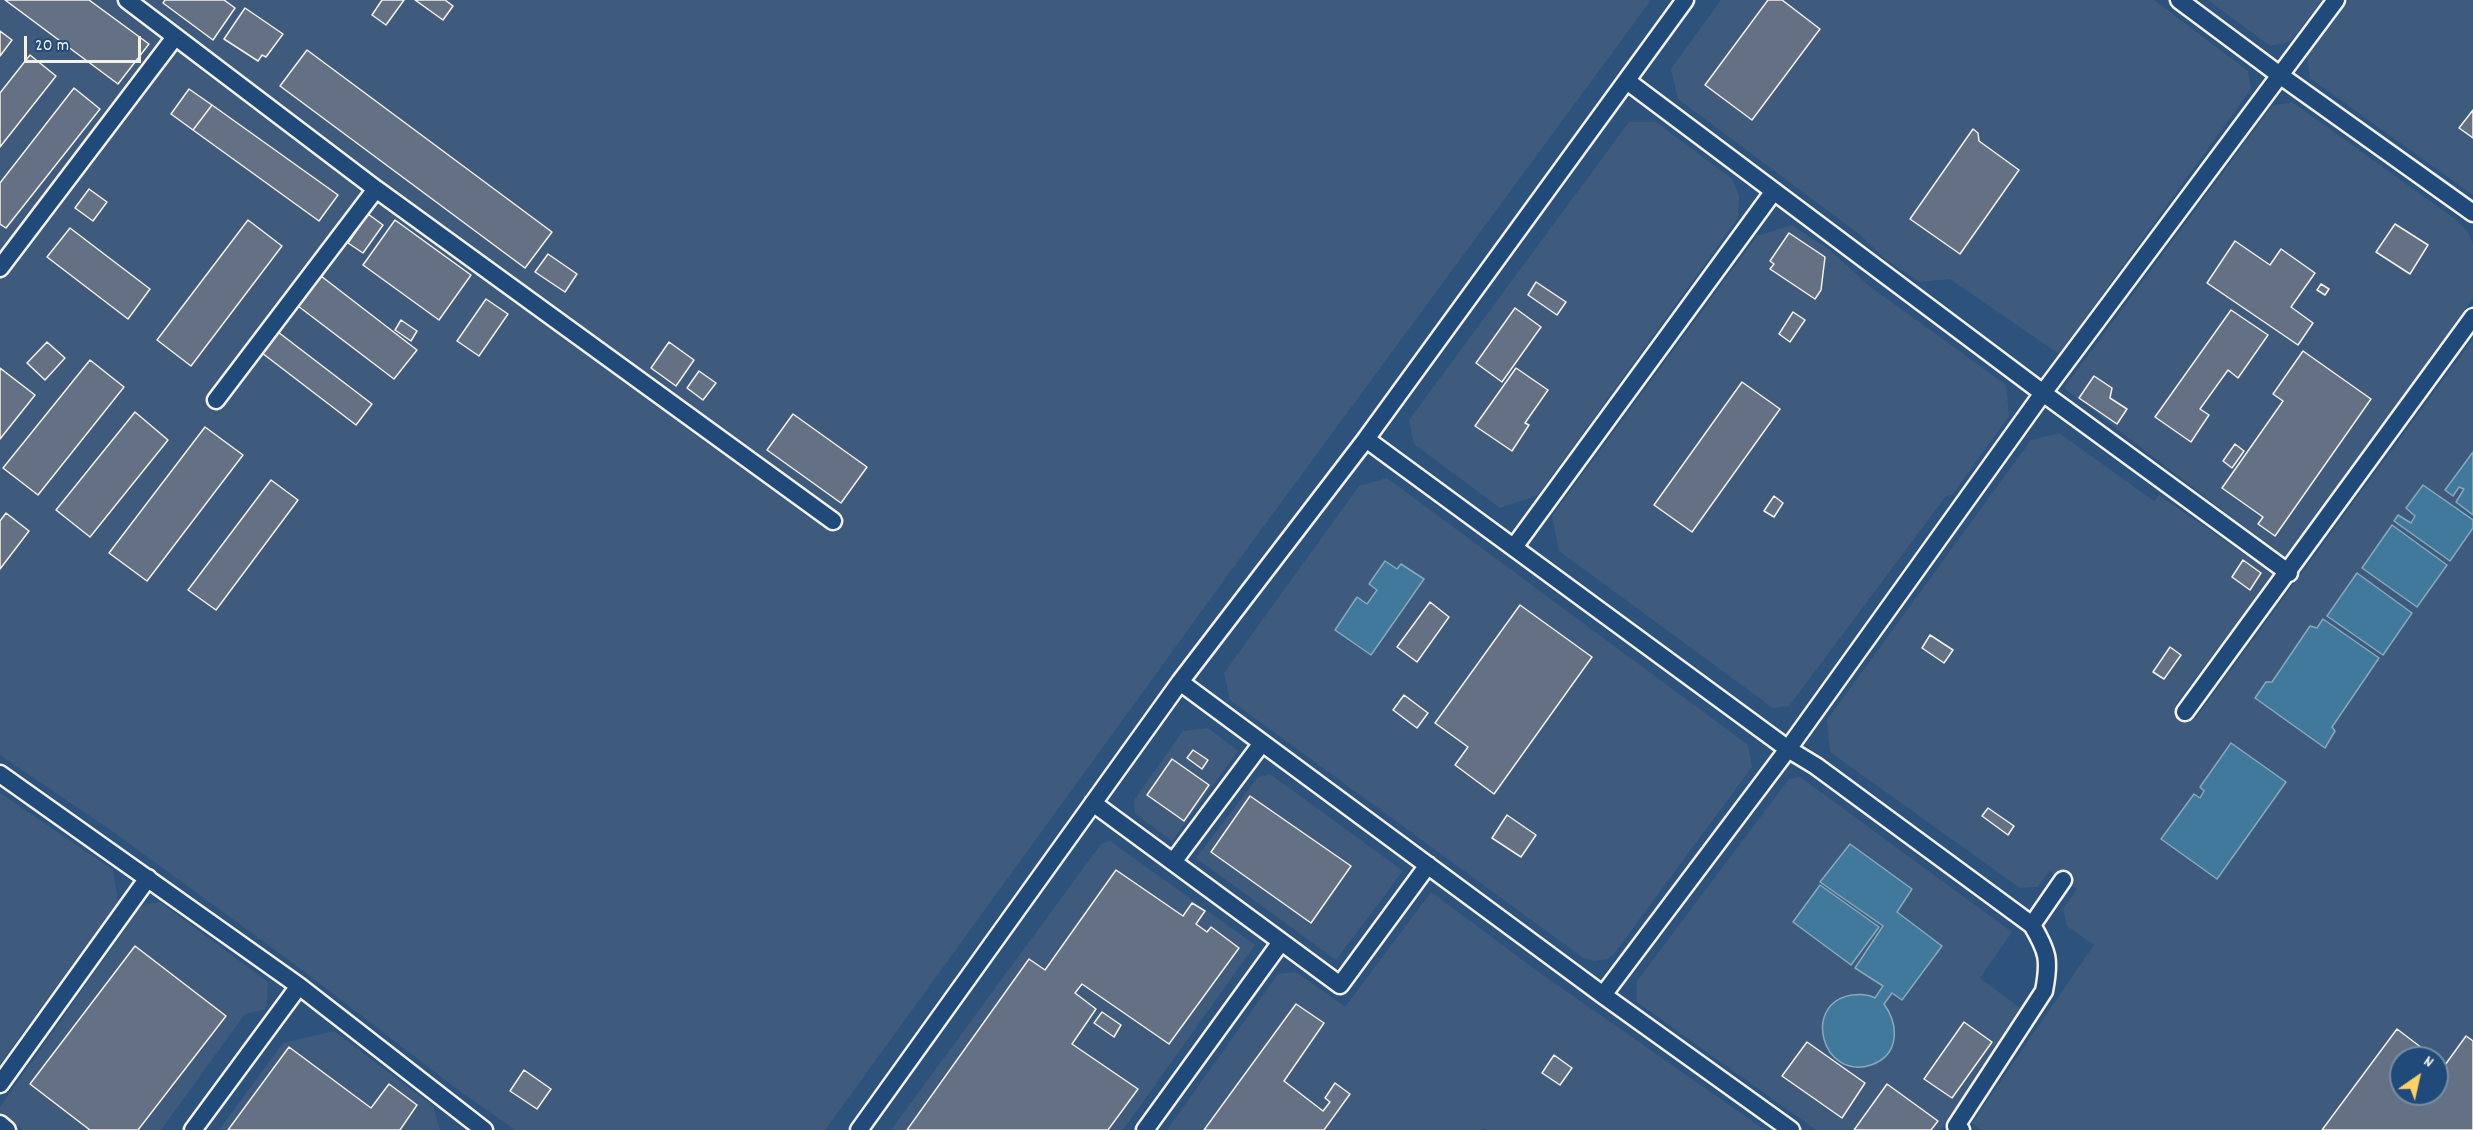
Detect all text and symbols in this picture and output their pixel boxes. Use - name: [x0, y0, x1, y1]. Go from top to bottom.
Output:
- scale bar: [27, 24, 144, 62]
- text: 20 m: [35, 34, 69, 59]
- north arrow: [2389, 1046, 2449, 1106]
- text: N: [2419, 1051, 2438, 1074]

